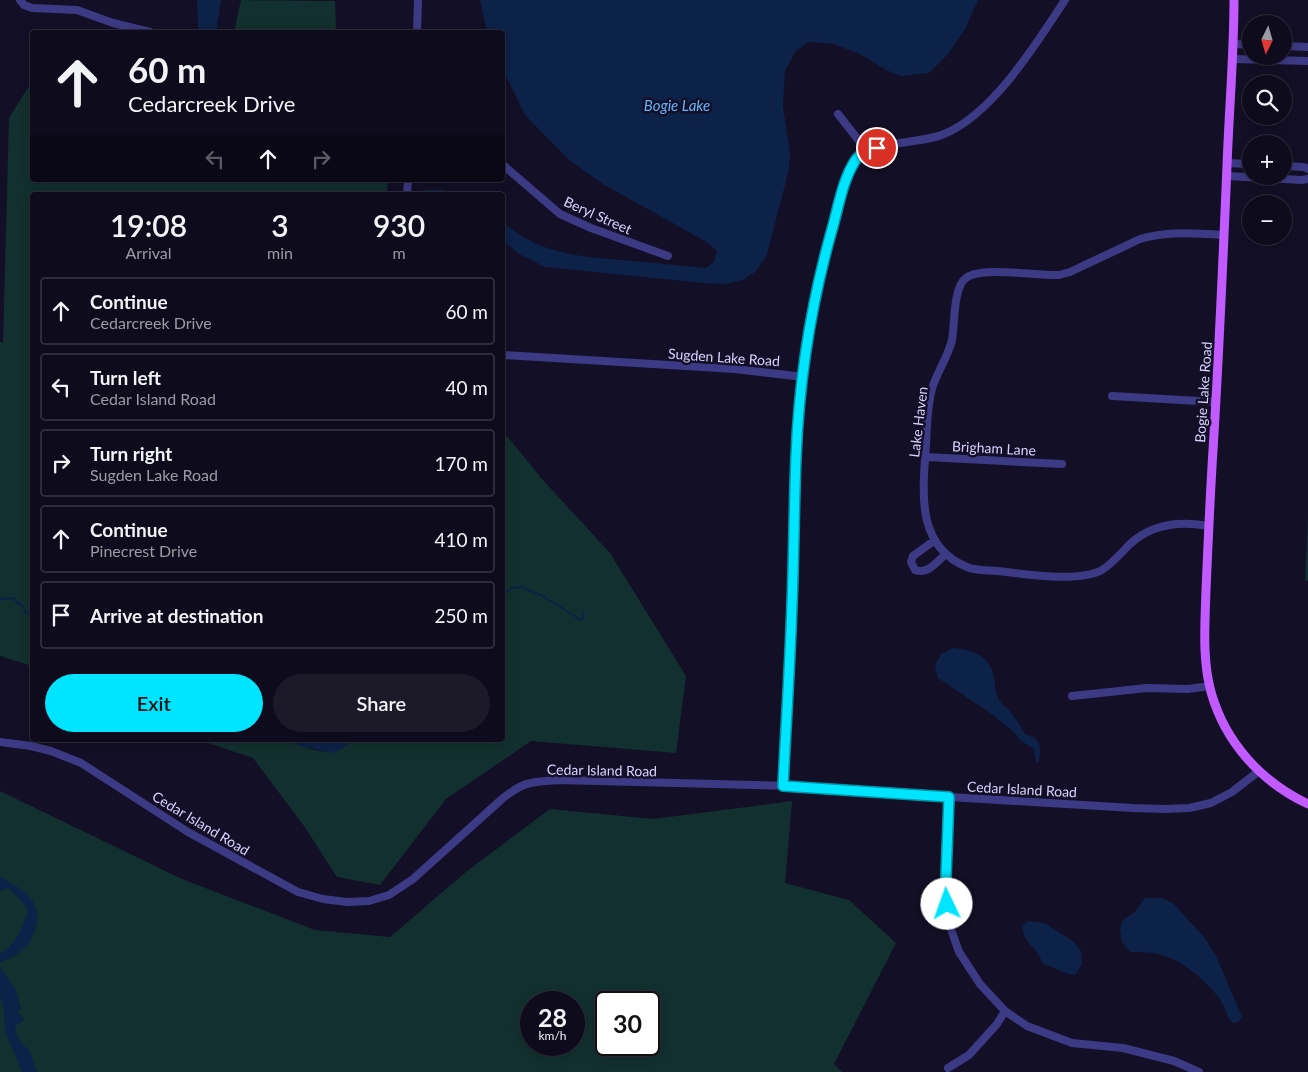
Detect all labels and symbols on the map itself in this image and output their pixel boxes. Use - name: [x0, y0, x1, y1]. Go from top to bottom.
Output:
- north arrow: [1242, 15, 1292, 65]
- water label: Bogie Lake: [644, 96, 710, 114]
- pin: [856, 127, 898, 169]
- street label: Beryl Street: [561, 193, 635, 237]
- street label: Bogie Lake Road: [1191, 341, 1215, 443]
- street label: Sugden Lake Road: [668, 345, 780, 369]
- street label: Lake Haven: [905, 386, 931, 458]
- street label: Brigham Lane: [952, 437, 1036, 459]
- street label: Cedar Island Road: [547, 761, 657, 779]
- street label: Cedar Island Road: [967, 778, 1077, 800]
- street label: Cedar Island Road: [149, 787, 253, 859]
- position arrow: [920, 877, 972, 929]
- speed limit sign: 30: [595, 991, 660, 1056]

